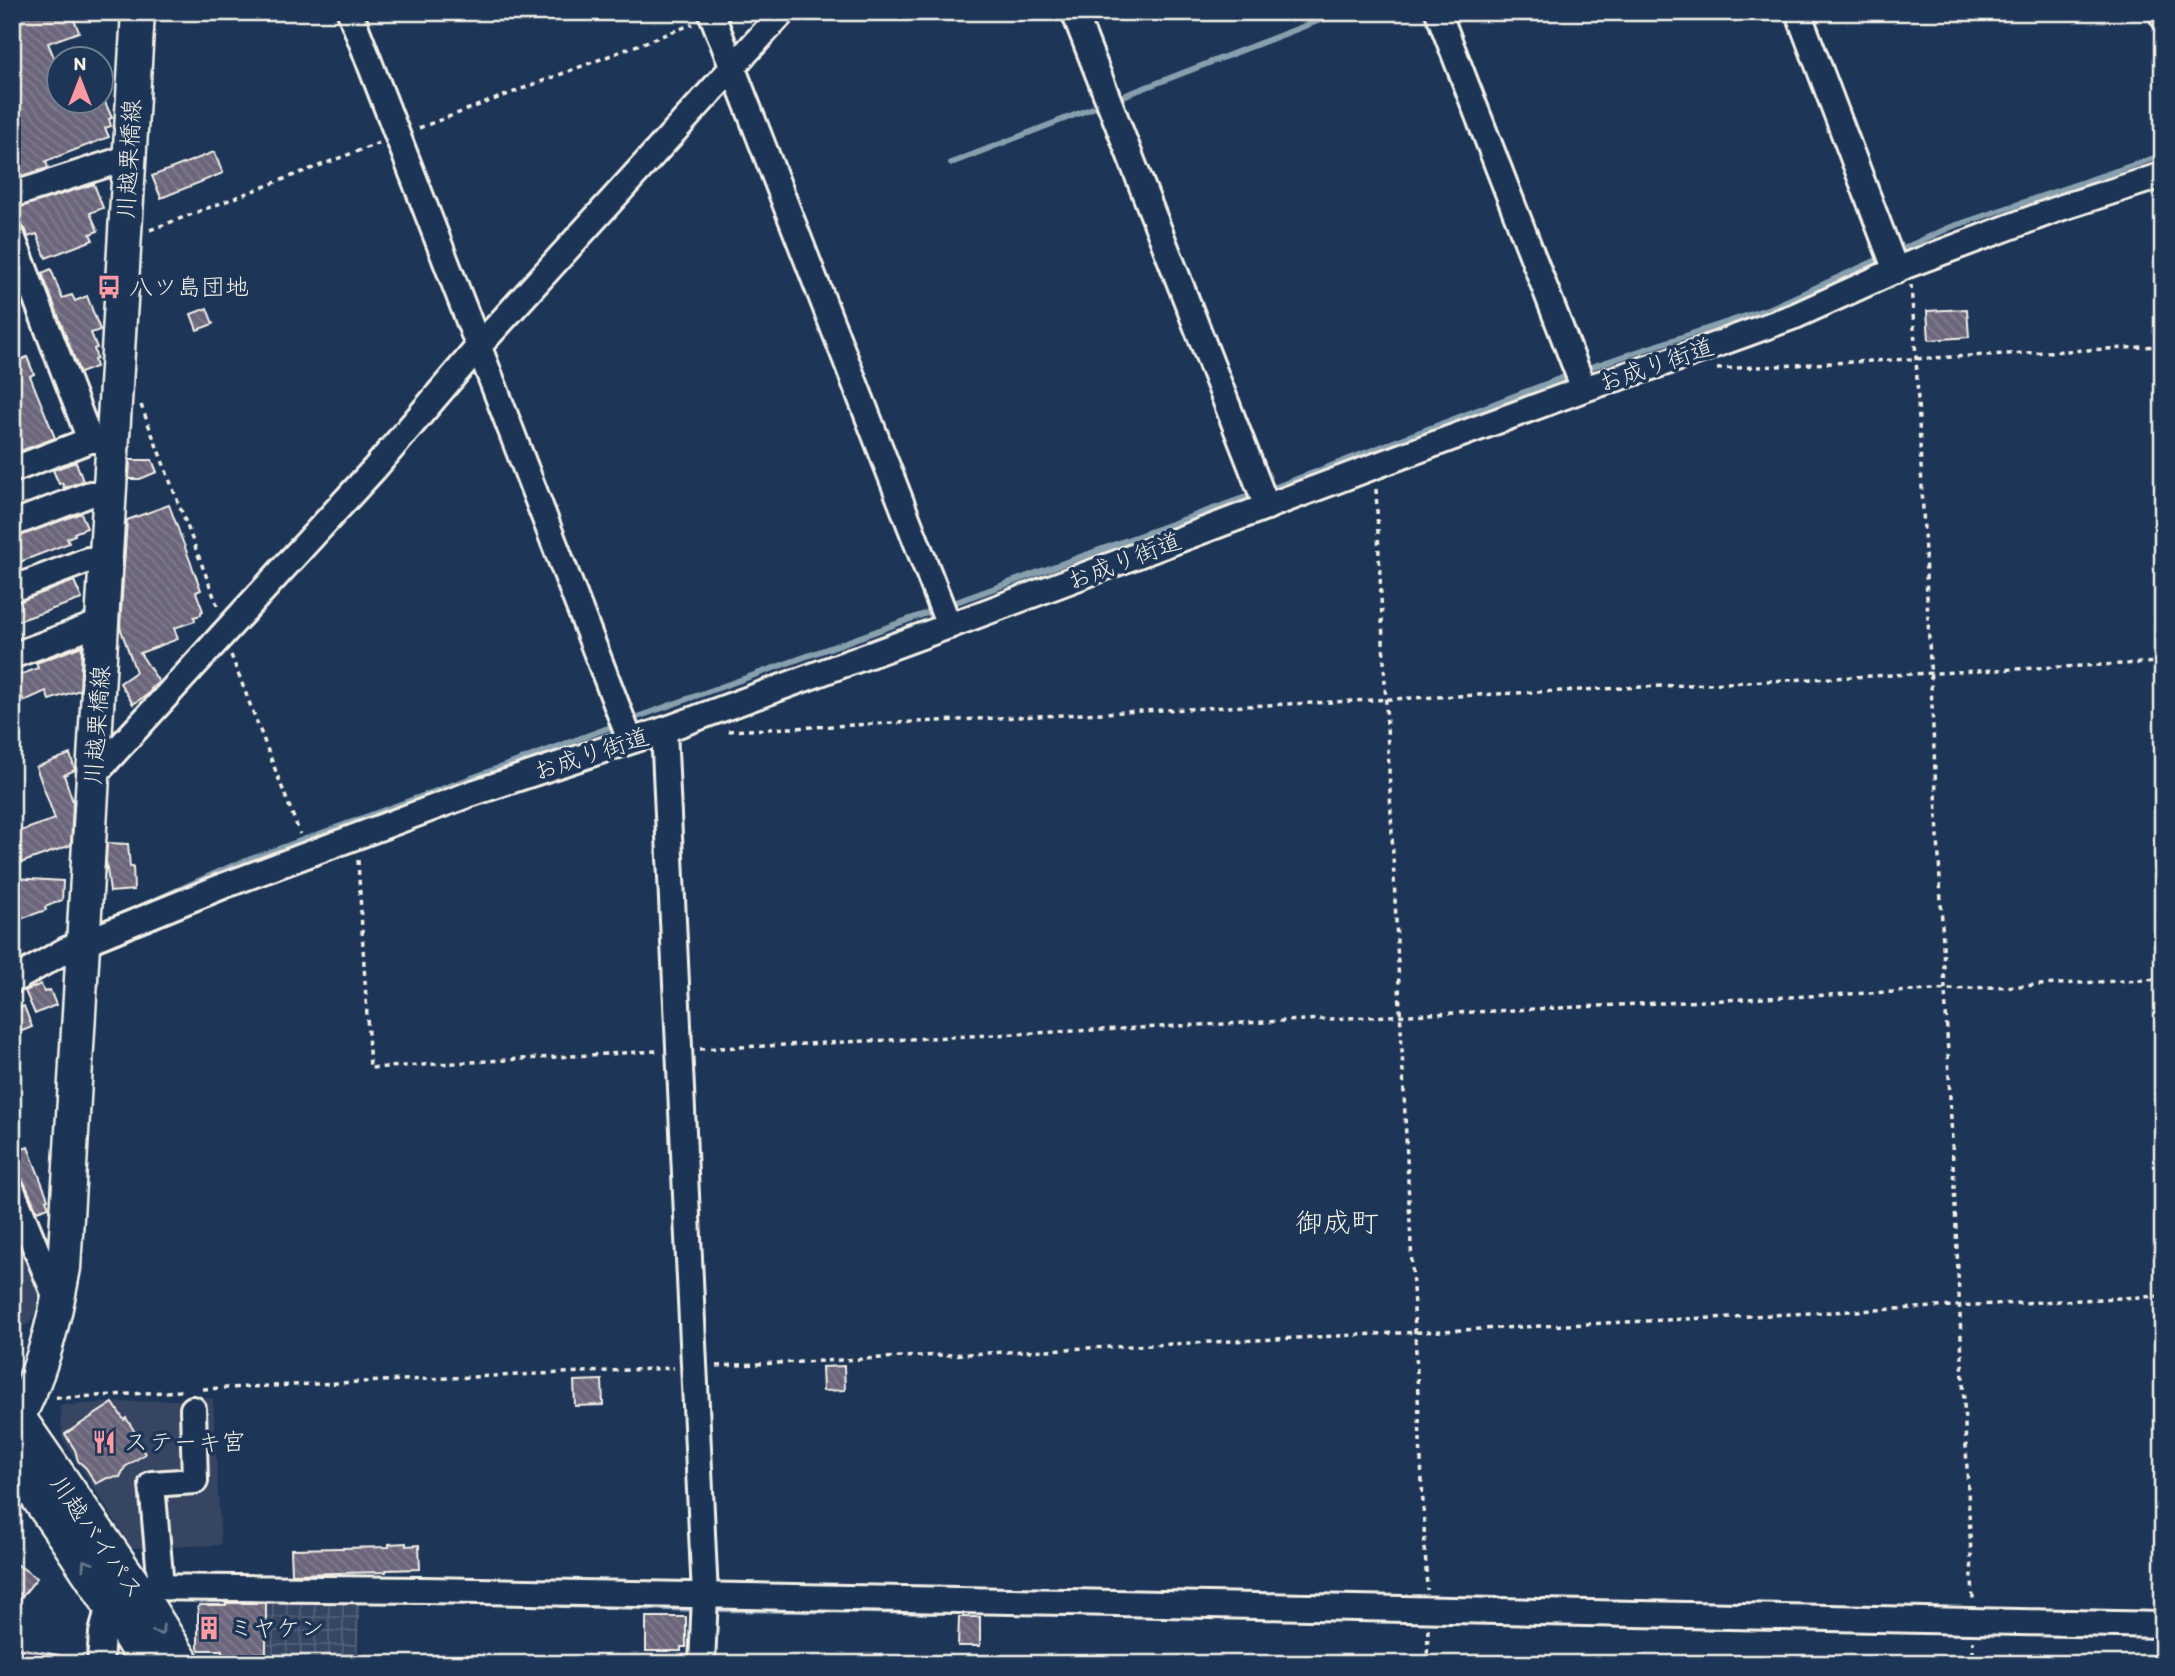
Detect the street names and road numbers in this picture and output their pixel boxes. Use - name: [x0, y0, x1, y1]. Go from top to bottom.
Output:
- street label: 川越栗橋線: [111, 98, 146, 220]
- street label: お成り街道: [1594, 331, 1717, 398]
- street label: お成り街道: [1063, 525, 1185, 596]
- street label: 川越栗橋線: [78, 664, 115, 786]
- street label: お成り街道: [529, 721, 652, 786]
- street label: 川越バイパス: [44, 1470, 150, 1604]

